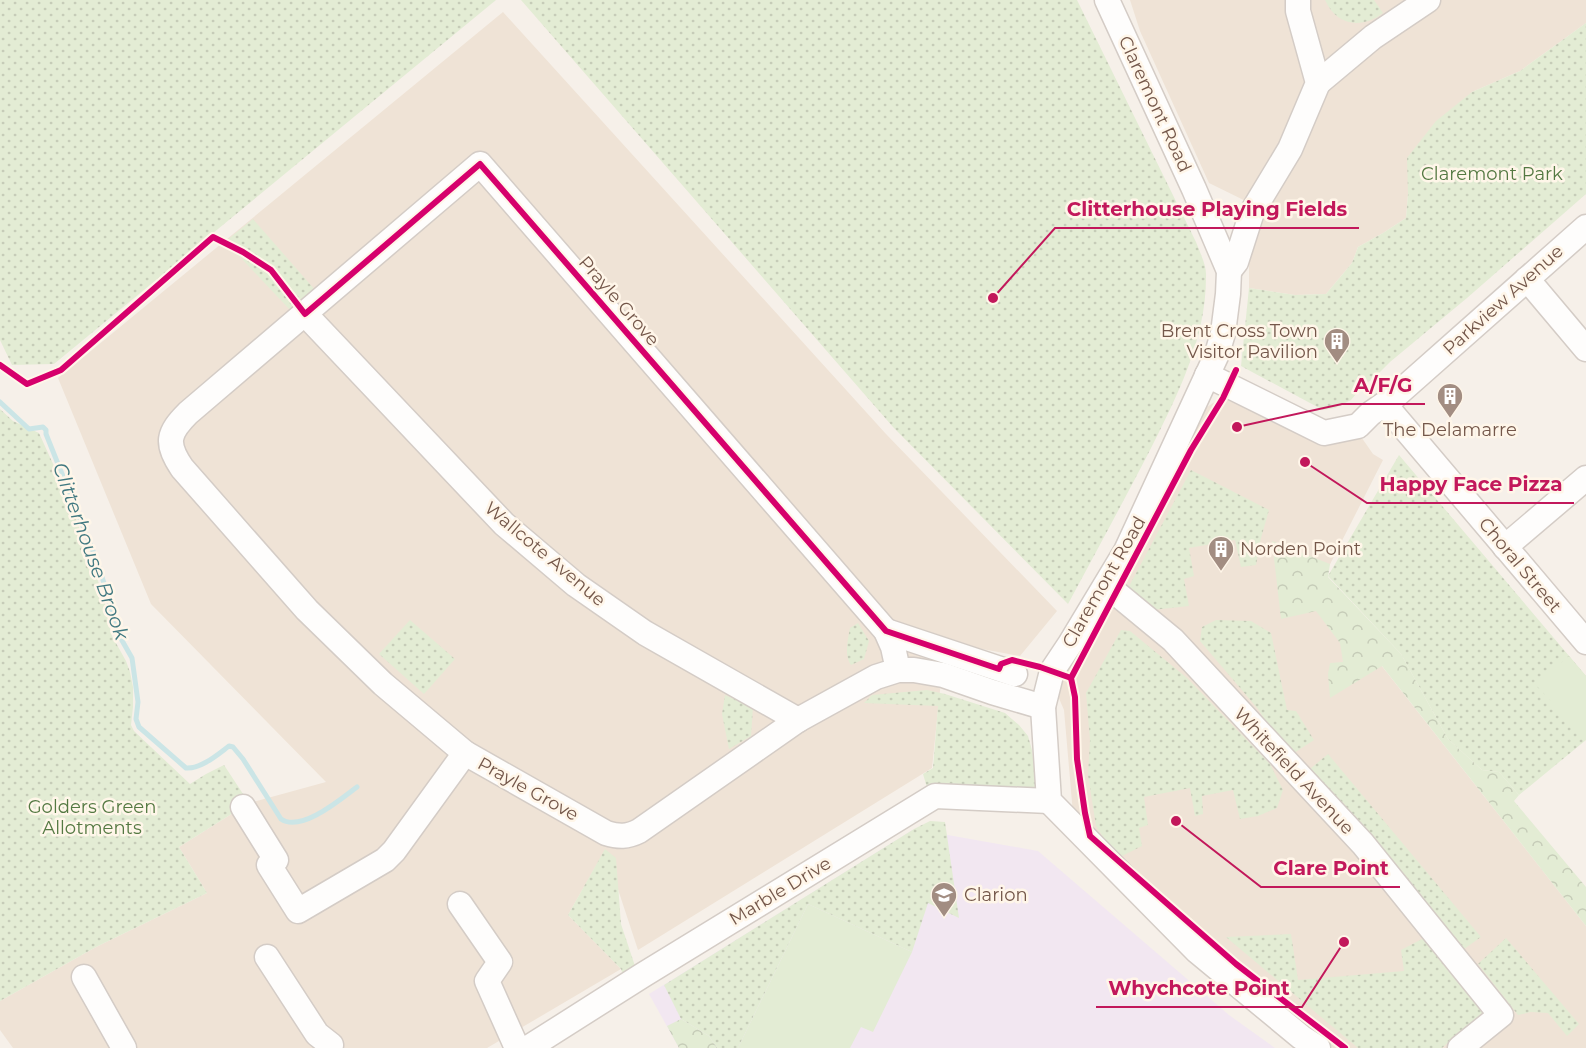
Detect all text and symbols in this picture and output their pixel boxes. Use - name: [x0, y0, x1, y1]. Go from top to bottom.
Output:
- street label: Claremont Road: [1114, 32, 1196, 176]
- park label: Claremont Park: [1421, 163, 1563, 185]
- callout: Clitterhouse Playing Fields: [1055, 190, 1359, 228]
- text: Clitterhouse Playing Fields: [1067, 197, 1348, 221]
- street label: Parkview Avenue: [1438, 240, 1568, 360]
- street label: Prayle Grove: [574, 252, 664, 350]
- place label: Brent Cross Town Visitor Pavilion: [1161, 320, 1318, 363]
- building icon: Brent Cross Town Visitor Pavilion: [1322, 326, 1352, 364]
- callout: A/F/G: [1342, 366, 1425, 404]
- text: A/F/G: [1353, 373, 1412, 397]
- building icon: The Delamarre: [1435, 381, 1465, 419]
- place label: The Delamarre: [1383, 419, 1517, 441]
- water label: Clitterhouse Brook: [48, 459, 135, 644]
- callout: Happy Face Pizza: [1367, 465, 1574, 503]
- text: Happy Face Pizza: [1379, 472, 1563, 496]
- street label: Wallcote Avenue: [480, 497, 610, 611]
- street label: Claremont Road: [1058, 513, 1150, 651]
- street label: Choral Street: [1474, 513, 1566, 617]
- building icon: Norden Point: [1206, 534, 1236, 572]
- place label: Norden Point: [1240, 538, 1361, 560]
- street label: Whitefield Avenue: [1229, 703, 1359, 839]
- street label: Prayle Grove: [474, 752, 582, 826]
- park label: Golders Green Allotments: [28, 796, 156, 839]
- callout: Clare Point: [1261, 849, 1400, 887]
- street label: Marble Drive: [725, 852, 835, 930]
- text: Clare Point: [1273, 856, 1389, 880]
- school or university icon: Clarion: [929, 880, 959, 918]
- place label: Clarion: [964, 884, 1028, 906]
- callout: Whychcote Point: [1096, 969, 1302, 1007]
- text: Whychcote Point: [1108, 976, 1290, 1000]

